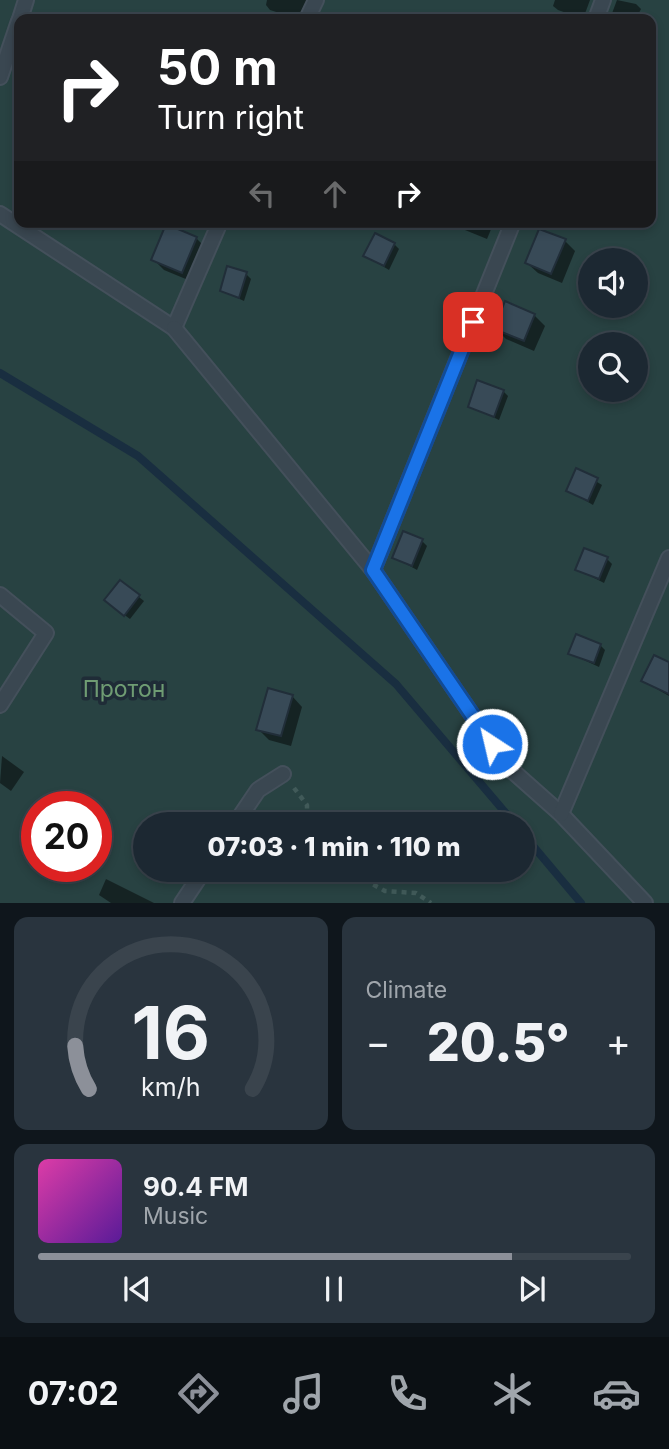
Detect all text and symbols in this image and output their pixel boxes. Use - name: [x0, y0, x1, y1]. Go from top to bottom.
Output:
- text: 50 m: [157, 38, 278, 97]
- icon: right: [42, 42, 133, 133]
- text: Turn right: [157, 98, 304, 137]
- icon: left: [243, 175, 281, 213]
- icon: ahead: [316, 175, 354, 213]
- icon: right: [389, 175, 427, 213]
- map controls: [578, 248, 648, 402]
- button: sound: [578, 248, 648, 318]
- pin: [443, 292, 503, 352]
- icon: arrive: [454, 303, 492, 341]
- button: search: [578, 332, 648, 402]
- park label: Протон: [83, 675, 165, 703]
- position arrow: [455, 707, 529, 781]
- speed limit sign: 20: [21, 791, 112, 882]
- text: 07:03 · 1 min · 110 m: [207, 831, 461, 862]
- text: Climate: [366, 976, 447, 1004]
- text: 16: [131, 989, 210, 1078]
- text: 20.5°: [427, 1011, 570, 1074]
- text: −: [366, 1019, 391, 1065]
- text: +: [606, 1019, 631, 1065]
- text: km/h: [141, 1072, 200, 1102]
- text: 90.4 FM: [143, 1171, 249, 1202]
- text: Music: [143, 1202, 208, 1230]
- icon: previous: [118, 1270, 156, 1308]
- icon: pause: [315, 1270, 353, 1308]
- icon: next: [513, 1270, 551, 1308]
- icon: directions: [174, 1369, 223, 1418]
- icon: music: [279, 1369, 328, 1418]
- icon: phone: [383, 1369, 432, 1418]
- icon: climate: [488, 1369, 537, 1418]
- icon: car: [592, 1369, 641, 1418]
- text: 07:02: [28, 1374, 119, 1413]

